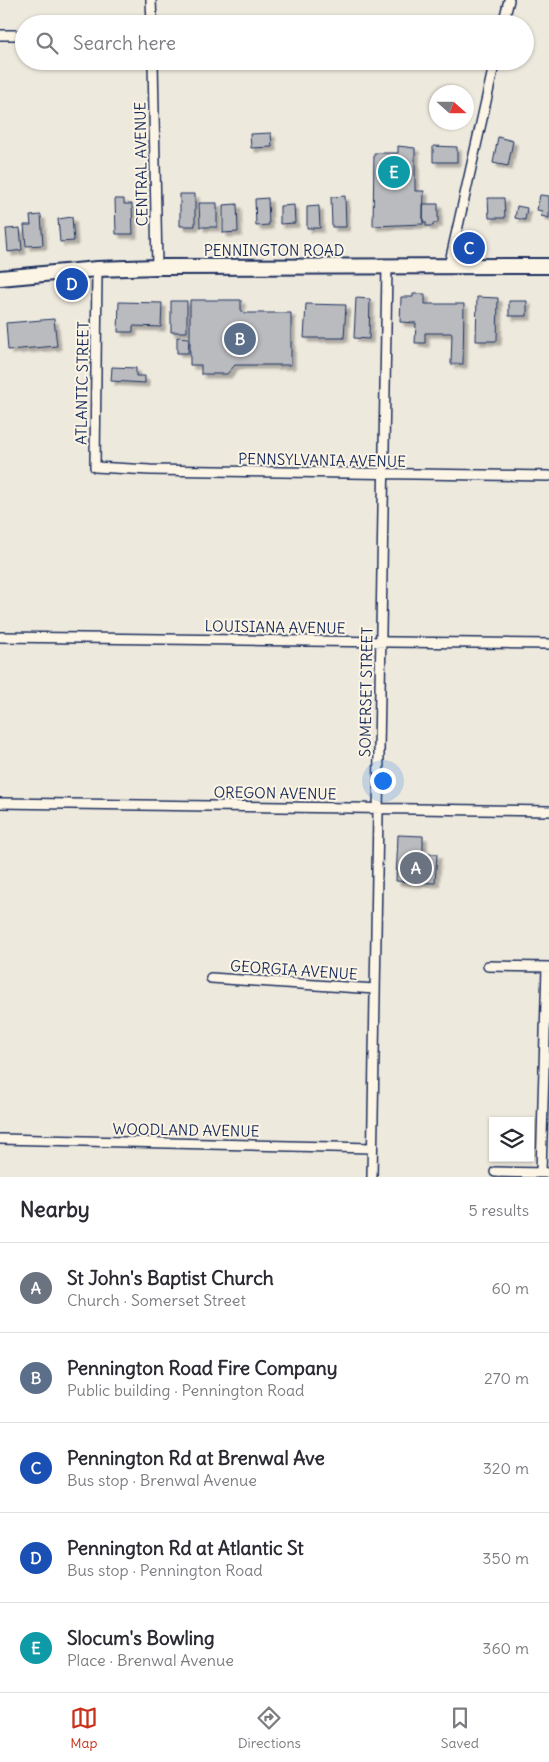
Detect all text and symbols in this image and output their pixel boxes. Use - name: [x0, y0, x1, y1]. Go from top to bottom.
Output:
- search box: [15, 15, 534, 70]
- icon: search: [33, 29, 61, 57]
- text: Search here: [73, 31, 176, 55]
- north arrow: [429, 85, 474, 130]
- street label: CENTRAL AVENUE: [130, 101, 152, 226]
- pin: E: [378, 153, 410, 191]
- pin: C: [453, 229, 485, 267]
- street label: PENNINGTON ROAD: [204, 241, 344, 260]
- pin: D: [56, 265, 88, 303]
- pin: B: [224, 320, 256, 358]
- street label: ATLANTIC STREET: [71, 321, 93, 445]
- street label: PENNSYLVANIA AVENUE: [238, 449, 406, 471]
- street label: LOUISIANA AVENUE: [204, 616, 346, 638]
- street label: SOMERSET STREET: [355, 627, 377, 757]
- your location: [370, 768, 396, 794]
- street label: OREGON AVENUE: [213, 782, 337, 804]
- pin: A: [400, 849, 432, 887]
- street label: GEORGIA AVENUE: [230, 956, 359, 984]
- map controls: [489, 1117, 534, 1162]
- button: layers: [489, 1117, 534, 1162]
- street label: WOODLAND AVENUE: [113, 1119, 260, 1141]
- text: Nearby: [20, 1196, 90, 1223]
- text: 5 results: [468, 1200, 529, 1220]
- text: St John's Baptist Church: [67, 1266, 274, 1290]
- text: A: [31, 1278, 41, 1298]
- text: 60 m: [491, 1278, 529, 1298]
- text: Church · Somerset Street: [67, 1290, 246, 1310]
- text: Pennington Road Fire Company: [67, 1356, 337, 1380]
- text: B: [31, 1368, 41, 1388]
- text: 270 m: [484, 1368, 529, 1388]
- text: Public building · Pennington Road: [67, 1380, 305, 1400]
- text: Pennington Rd at Brenwal Ave: [67, 1446, 325, 1470]
- text: C: [31, 1458, 41, 1478]
- text: 320 m: [483, 1458, 529, 1478]
- text: Bus stop · Brenwal Avenue: [67, 1470, 257, 1490]
- text: Pennington Rd at Atlantic St: [67, 1536, 304, 1560]
- text: D: [30, 1548, 42, 1568]
- text: 350 m: [482, 1548, 529, 1568]
- text: Bus stop · Pennington Road: [67, 1560, 263, 1580]
- text: Slocum's Bowling: [67, 1626, 215, 1650]
- text: E: [31, 1638, 41, 1658]
- text: 360 m: [482, 1638, 529, 1658]
- text: Place · Brenwal Avenue: [67, 1650, 234, 1670]
- tab: Map: [70, 1704, 98, 1752]
- tab: Directions: [238, 1704, 301, 1752]
- tab: Saved: [441, 1704, 479, 1752]

